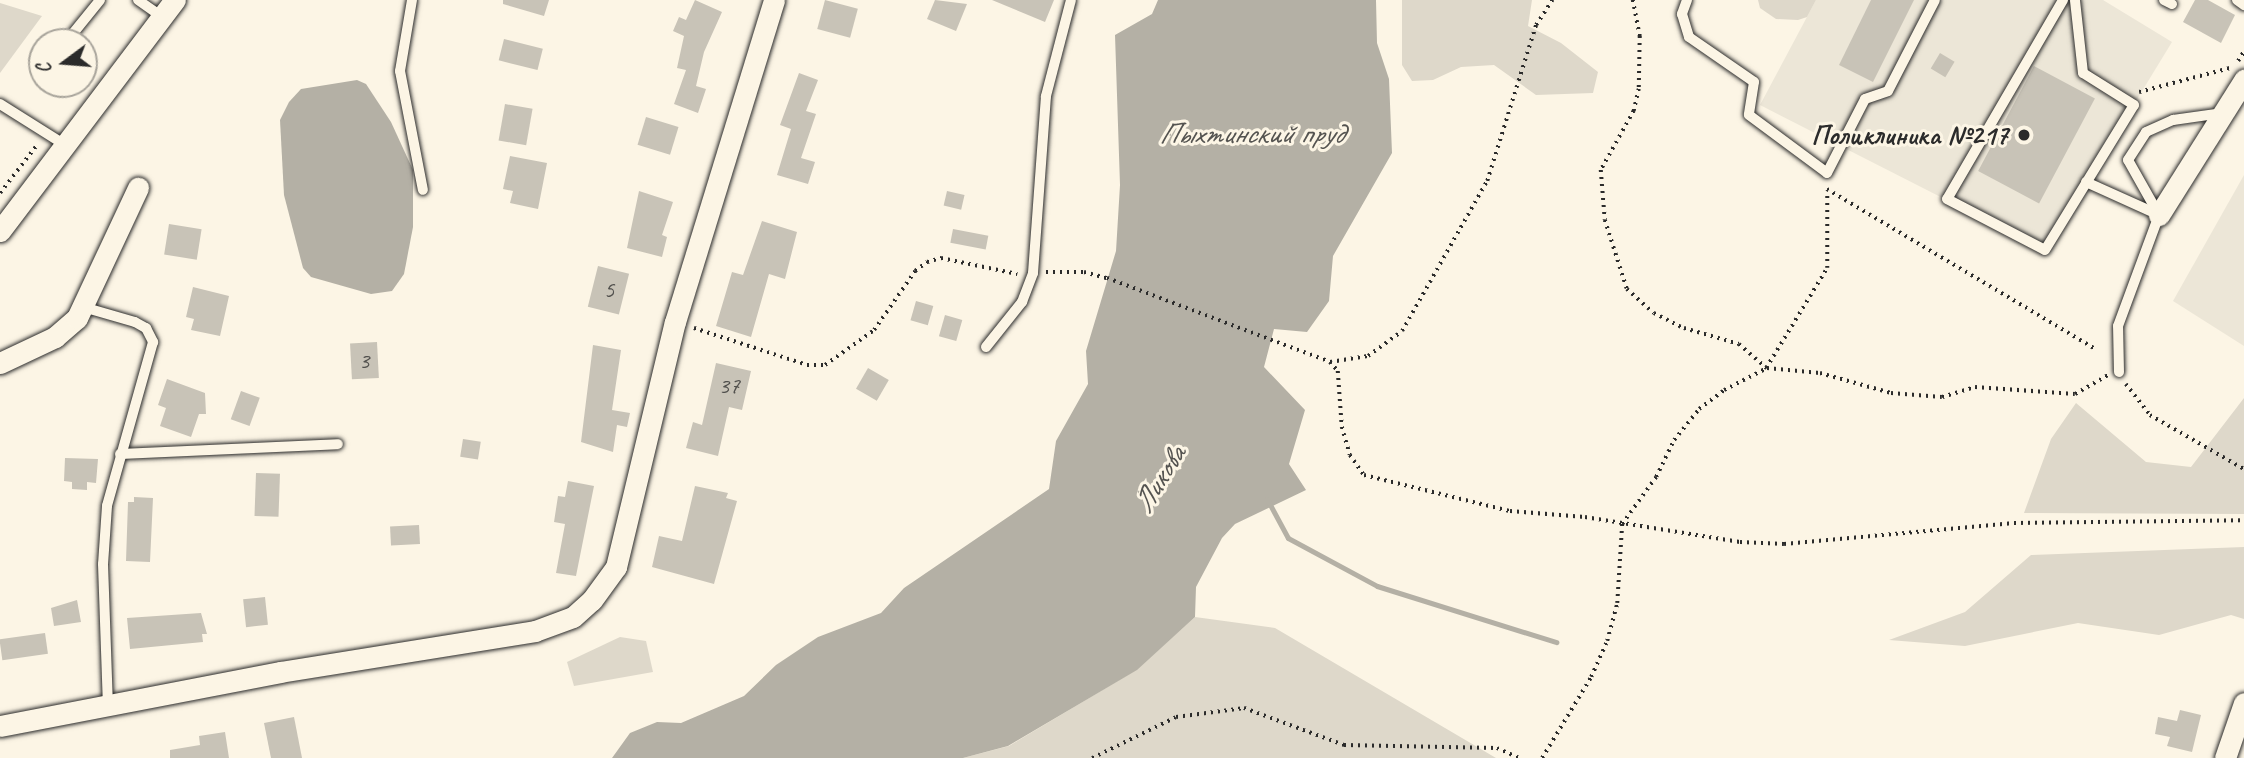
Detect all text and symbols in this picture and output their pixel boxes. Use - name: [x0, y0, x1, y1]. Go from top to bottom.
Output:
- north arrow: [28, 28, 98, 98]
- text: С: [32, 60, 58, 76]
- water label: Пыхтинский пруд: [1159, 115, 1343, 151]
- place label: Поликлиника №217: [1811, 118, 2008, 152]
- marker: Поликлиника №217: [2014, 125, 2034, 145]
- house number: 5: [604, 276, 614, 304]
- house number: 3: [359, 347, 369, 375]
- house number: 37: [718, 372, 740, 400]
- water label: Ликова: [1125, 439, 1193, 519]

